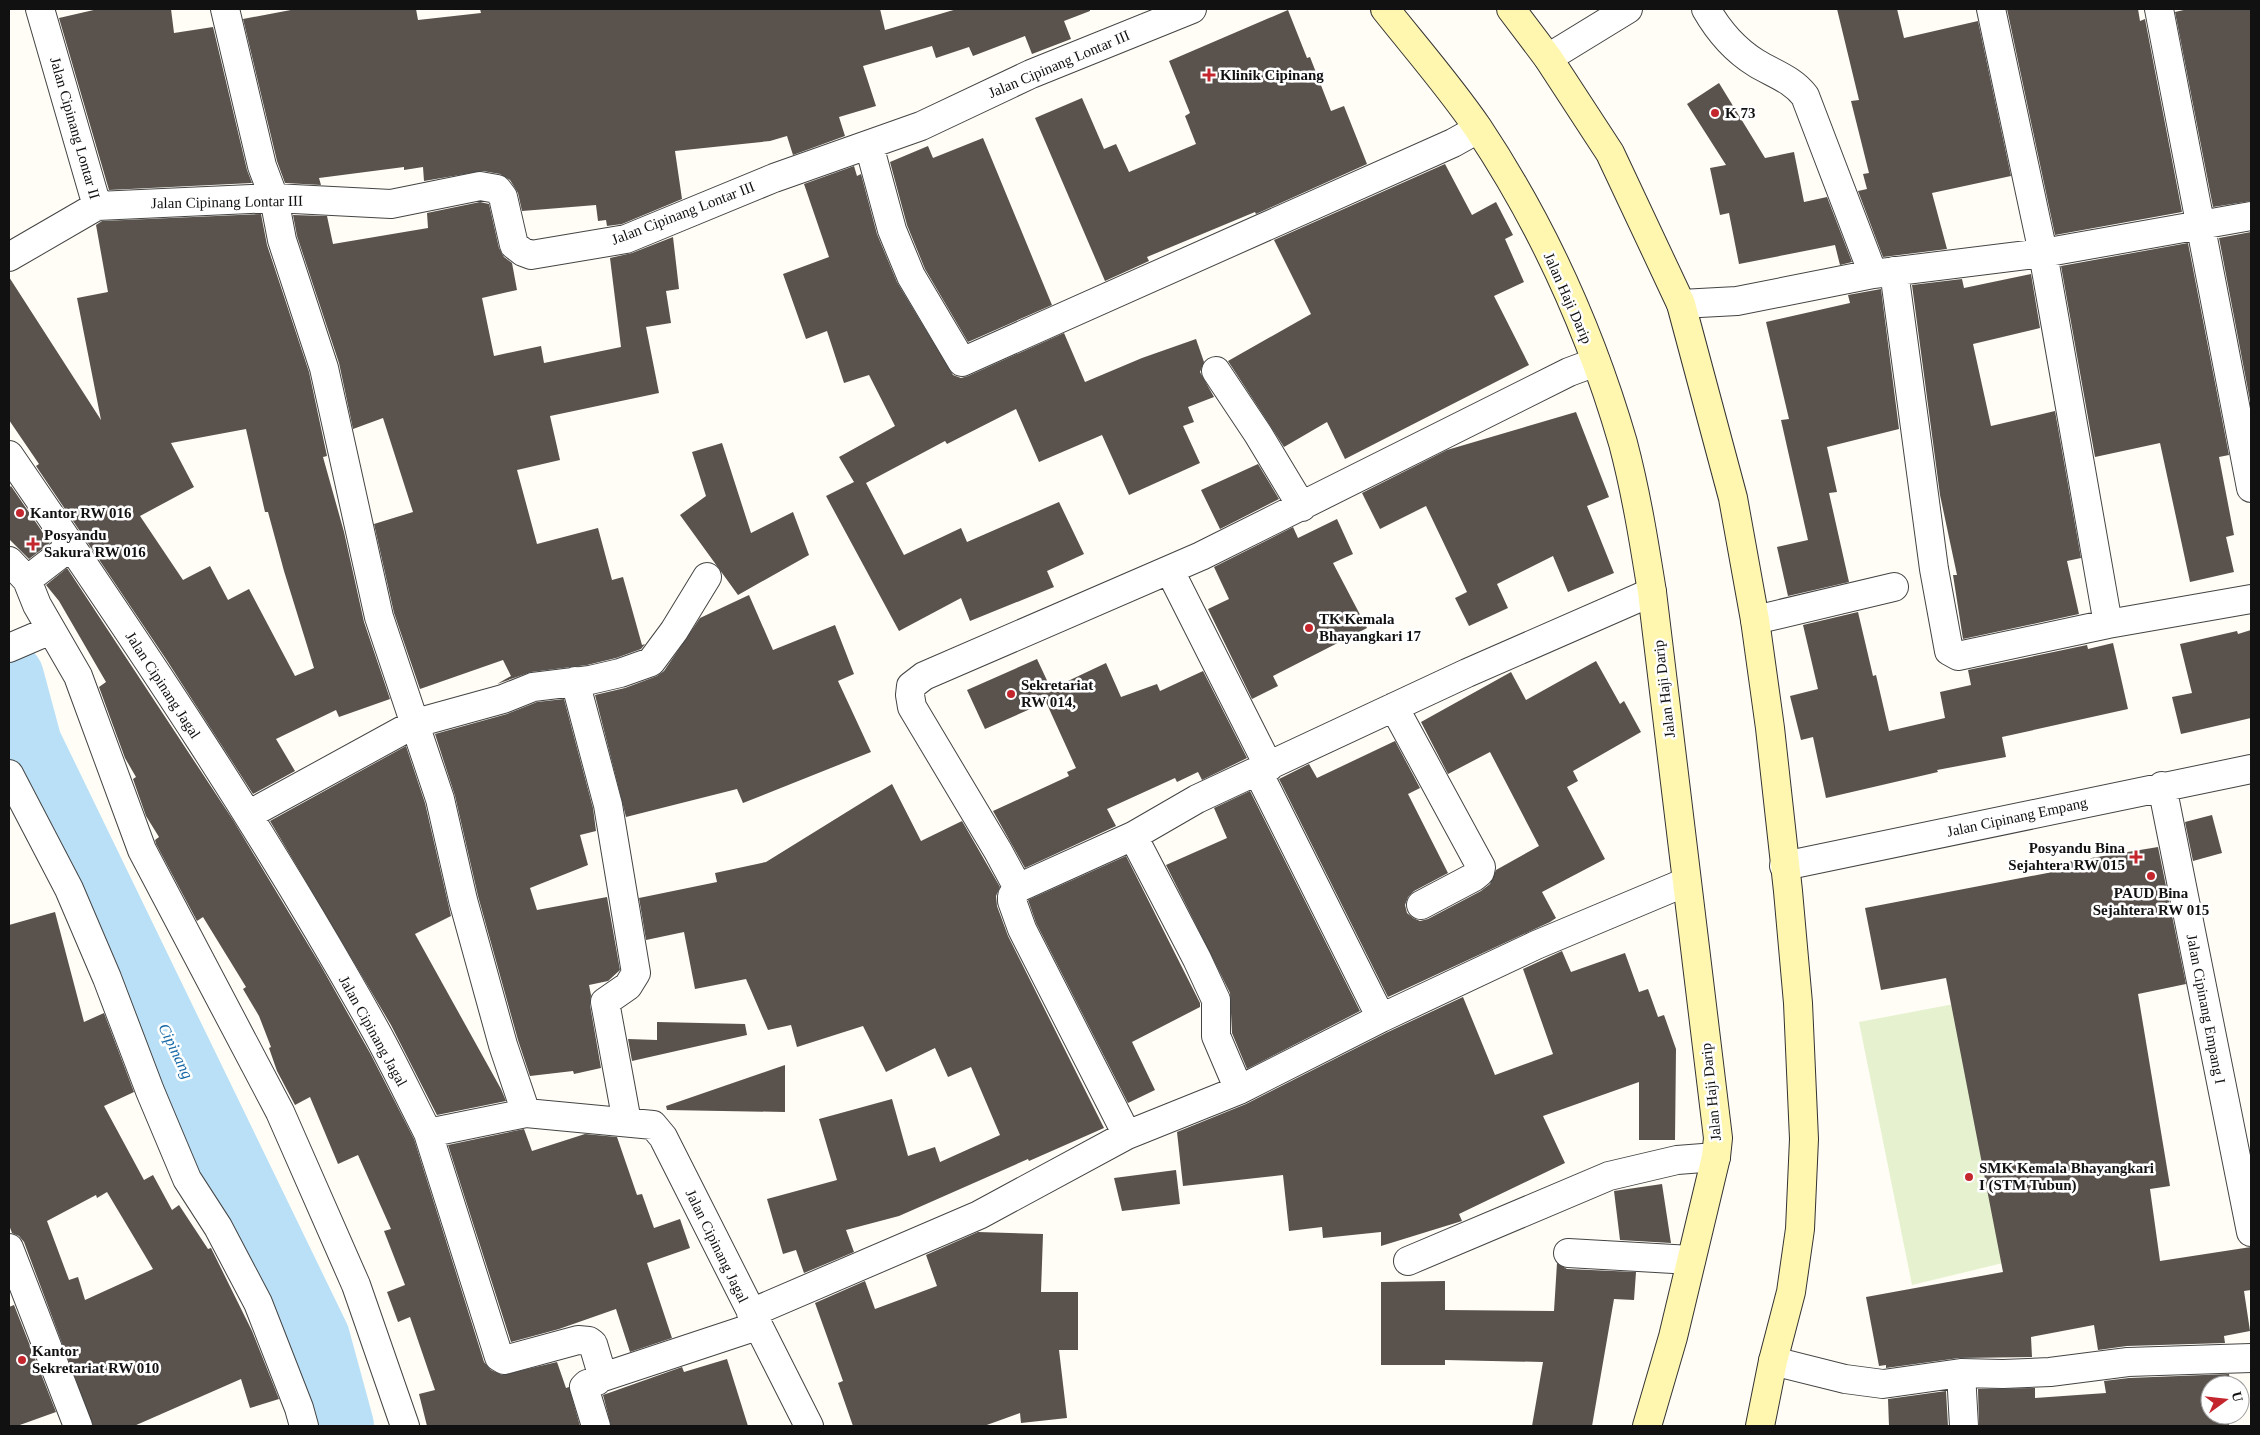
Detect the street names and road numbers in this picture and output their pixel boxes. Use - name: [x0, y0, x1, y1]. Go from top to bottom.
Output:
- street label: Jalan Cipinang Lontar III: [986, 27, 1132, 101]
- street label: Jalan Cipinang Lontar II: [47, 55, 103, 201]
- street label: Jalan Cipinang Lontar III: [609, 178, 757, 248]
- street label: Jalan Cipinang Lontar III: [151, 193, 303, 211]
- street label: Jalan Haji Darip: [1541, 250, 1595, 346]
- street label: Jalan Cipinang Jagal: [122, 629, 204, 741]
- street label: Jalan Haji Darip: [1650, 639, 1678, 739]
- street label: Jalan Cipinang Empang: [1945, 794, 2089, 840]
- street label: Jalan Cipinang Empang I: [2184, 933, 2228, 1085]
- street label: Jalan Cipinang Jagal: [336, 973, 410, 1089]
- street label: Jalan Haji Darip: [1698, 1042, 1724, 1142]
- street label: Jalan Cipinang Jagal: [683, 1187, 751, 1305]

